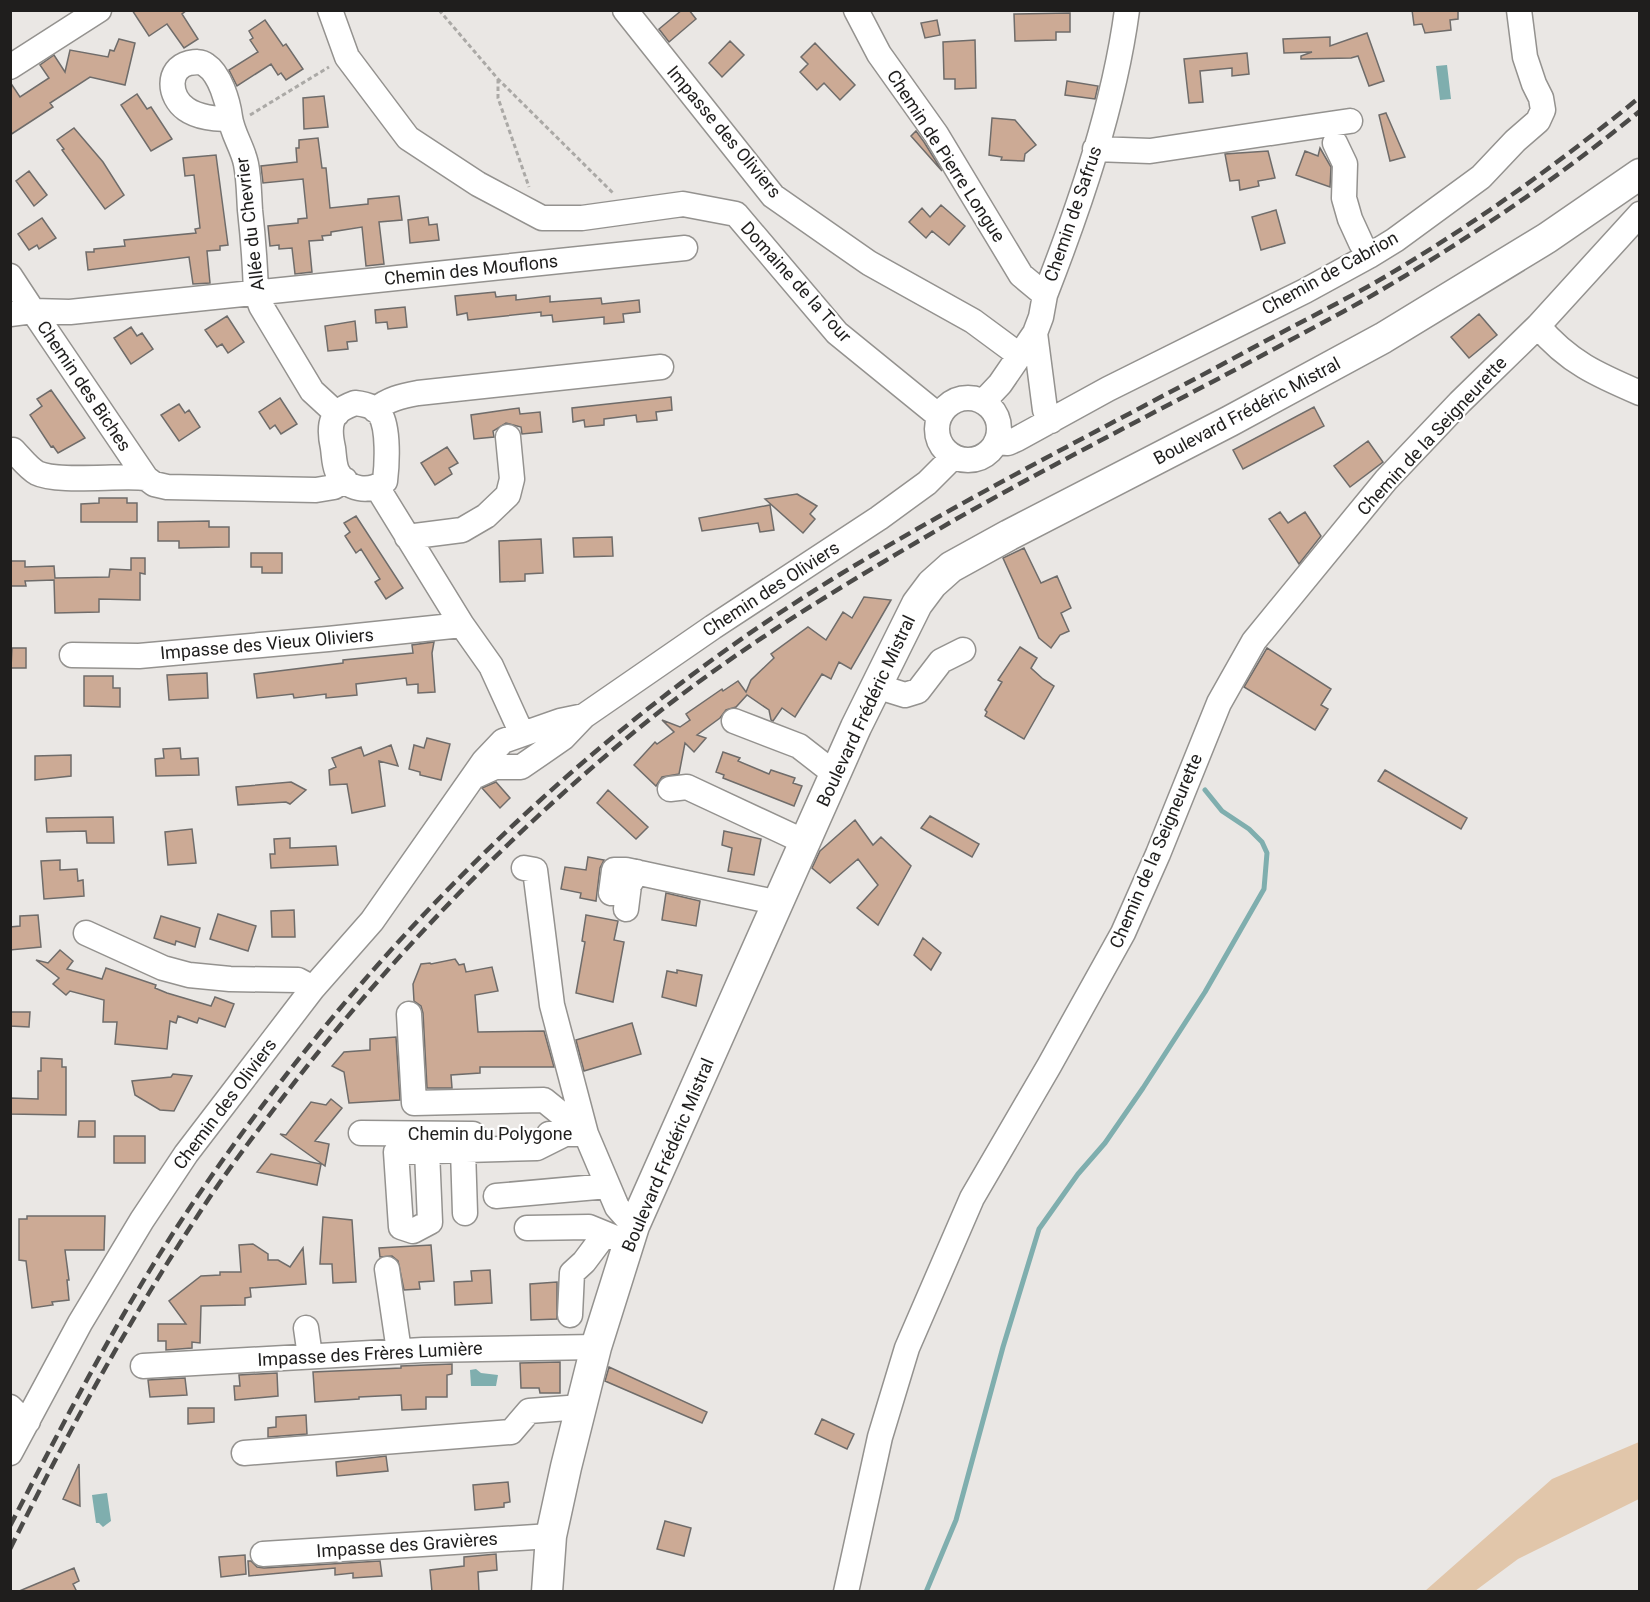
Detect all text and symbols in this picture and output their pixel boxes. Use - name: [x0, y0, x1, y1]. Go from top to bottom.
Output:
- street label: Impasse des Oliviers: [663, 61, 786, 202]
- street label: Chemin de Pierre Longue: [883, 66, 1010, 246]
- street label: Chemin de Safrus: [1039, 143, 1106, 284]
- street label: Allée du Chevrier: [231, 156, 268, 292]
- street label: Domaine de la Tour: [737, 217, 856, 346]
- street label: Chemin de Cabrion: [1258, 226, 1401, 319]
- street label: Chemin des Mouflons: [383, 250, 559, 289]
- street label: Chemin des Biches: [33, 316, 136, 455]
- street label: Boulevard Frédéric Mistral: [1150, 352, 1344, 469]
- street label: Chemin de la Seigneurette: [1353, 352, 1511, 519]
- street label: Chemin des Oliviers: [699, 537, 843, 641]
- street label: Boulevard Frédéric Mistral: [812, 612, 919, 810]
- street label: Impasse des Vieux Oliviers: [159, 624, 375, 663]
- street label: Chemin de la Seigneurette: [1105, 750, 1206, 951]
- street label: Chemin des Oliviers: [169, 1034, 281, 1173]
- street label: Boulevard Frédéric Mistral: [617, 1055, 718, 1255]
- street label: Chemin du Polygone: [408, 1123, 572, 1144]
- street label: Impasse des Frères Lumière: [257, 1337, 483, 1370]
- street label: Impasse des Gravières: [316, 1528, 498, 1561]

